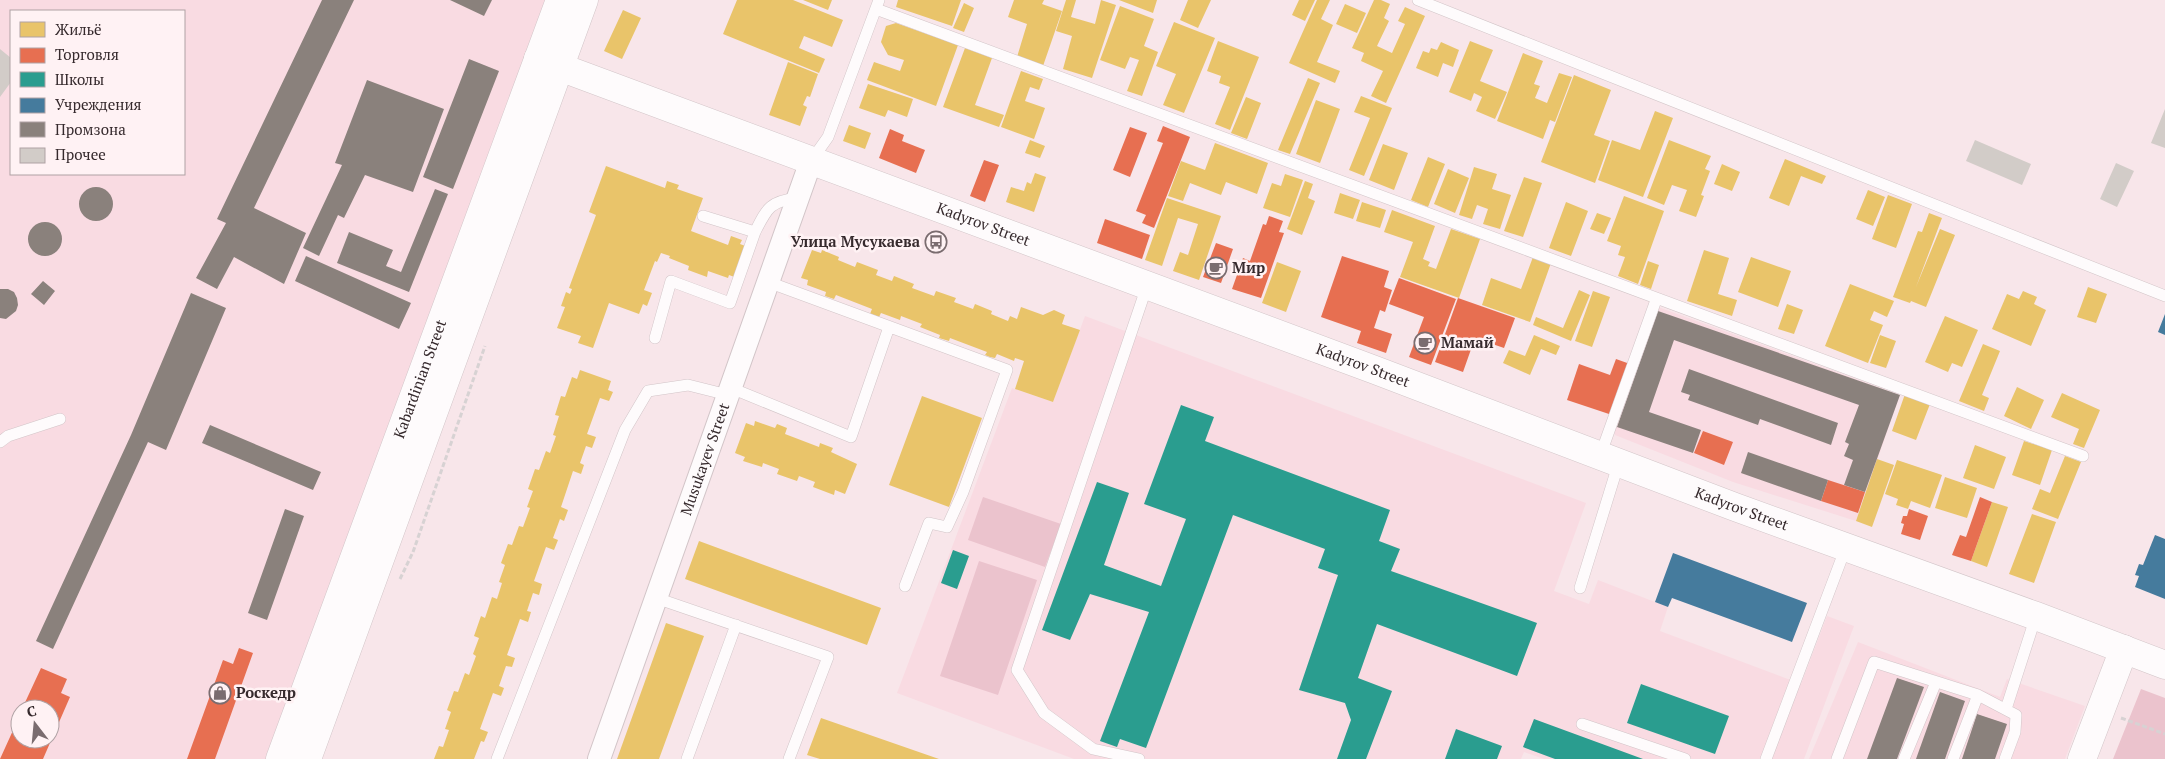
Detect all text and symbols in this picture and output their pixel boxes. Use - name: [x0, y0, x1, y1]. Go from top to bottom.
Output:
- legend: [10, 10, 185, 175]
- text: Жильё: [55, 19, 102, 39]
- text: Торговля: [55, 44, 119, 64]
- text: Школы: [55, 69, 104, 89]
- text: Учреждения: [55, 94, 142, 114]
- text: Промзона: [55, 119, 126, 139]
- text: Прочее: [55, 144, 106, 164]
- street label: Kadyrov Street: [934, 197, 1034, 250]
- bus stop icon: Улица Мусукаева: [924, 230, 948, 254]
- place label: Улица Мусукаева: [791, 231, 921, 251]
- cafe icon: Мир: [1204, 256, 1228, 280]
- place label: Мир: [1232, 257, 1265, 277]
- street label: Kabardinian Street: [388, 316, 450, 441]
- cafe icon: Мамай: [1413, 331, 1437, 355]
- place label: Мамай: [1441, 332, 1494, 352]
- street label: Kadyrov Street: [1314, 338, 1413, 391]
- street label: Musukayev Street: [675, 400, 734, 518]
- street label: Kadyrov Street: [1692, 482, 1792, 535]
- shop icon: Роскедр: [208, 681, 232, 705]
- place label: Роскедр: [236, 682, 296, 702]
- north arrow: [10, 699, 60, 749]
- text: С: [24, 701, 38, 721]

